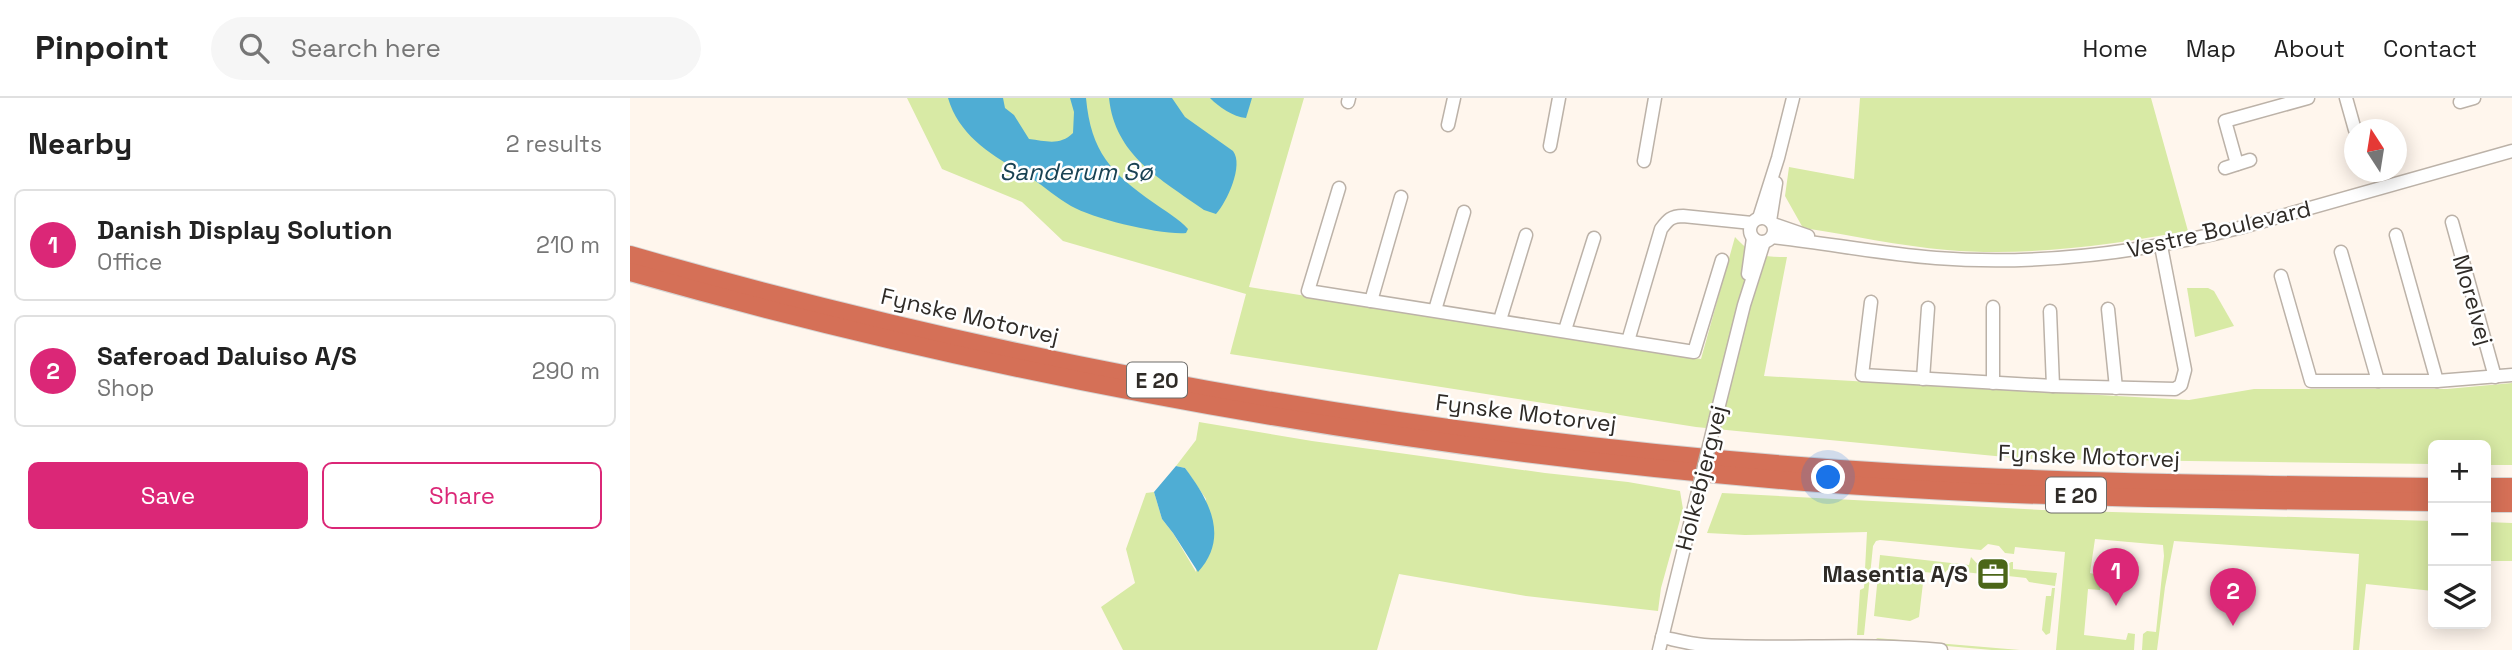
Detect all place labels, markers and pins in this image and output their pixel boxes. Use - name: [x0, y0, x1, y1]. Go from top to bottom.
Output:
- pin: 1: [2093, 548, 2139, 606]
- office icon: Masentia A/S: [1974, 555, 2012, 593]
- place label: Masentia A/S: [1822, 559, 1968, 589]
- pin: 2: [2210, 568, 2256, 626]

